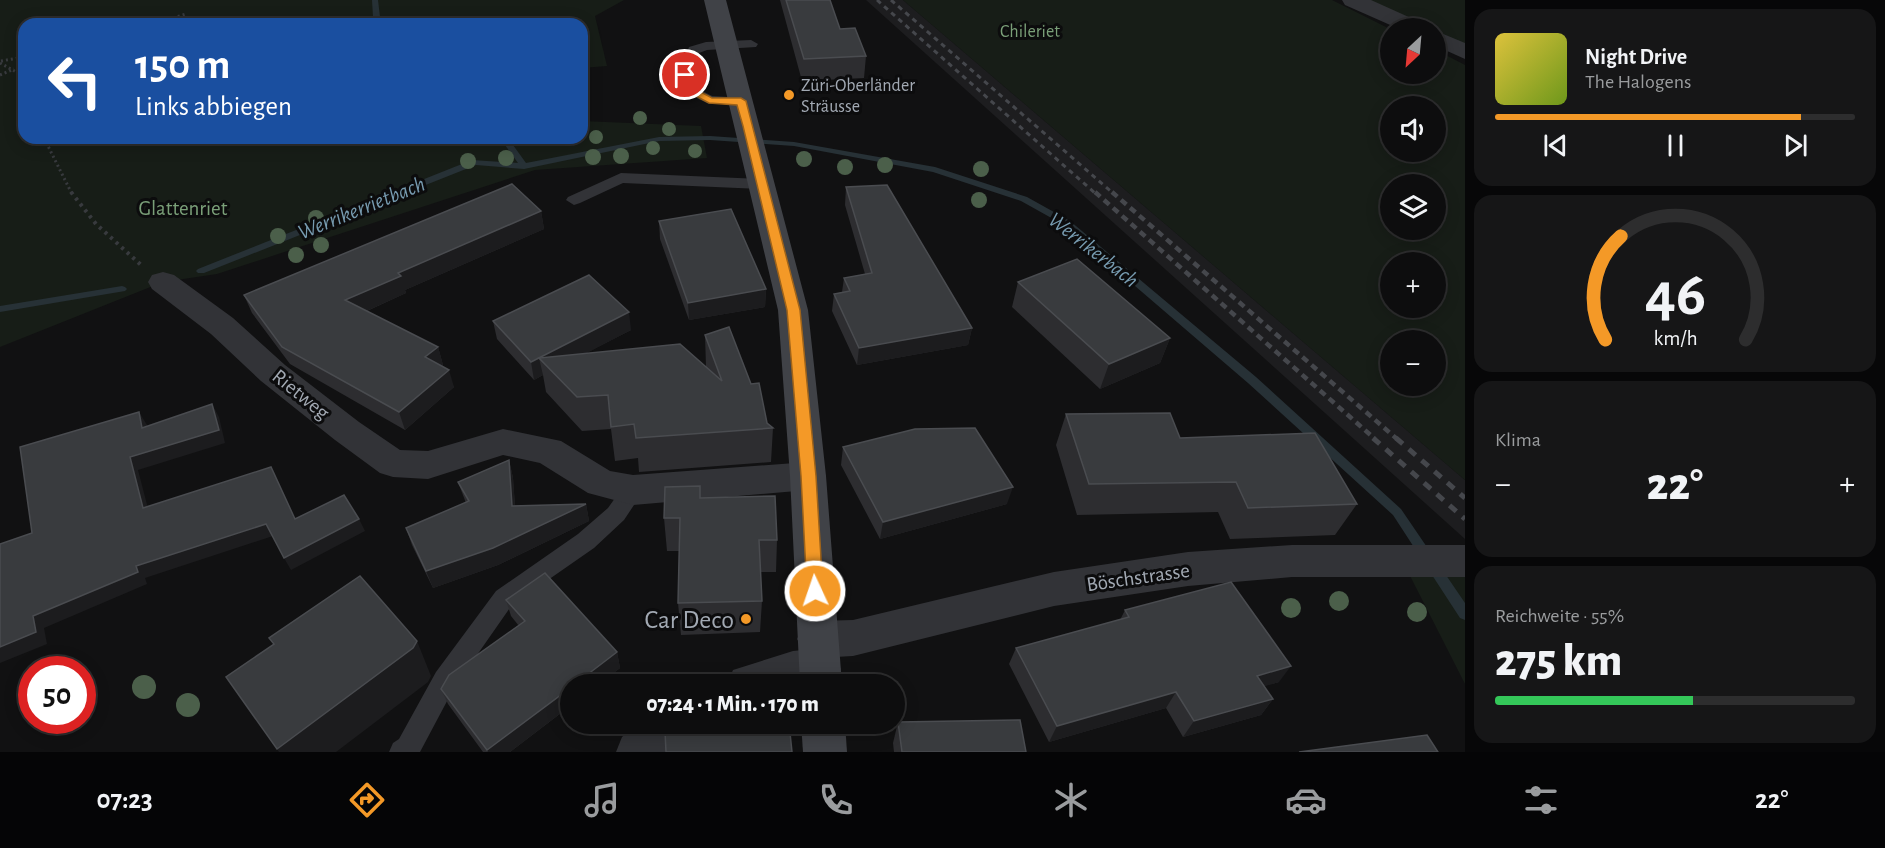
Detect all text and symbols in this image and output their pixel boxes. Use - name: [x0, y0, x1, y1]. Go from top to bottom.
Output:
- north arrow: [1380, 18, 1446, 84]
- map controls: [1380, 18, 1446, 396]
- park label: Chileriet: [1000, 23, 1060, 41]
- icon: left: [36, 42, 114, 120]
- text: 150 m: [135, 44, 230, 86]
- text: Night Drive: [1585, 46, 1687, 68]
- pin: [659, 49, 710, 100]
- icon: arrive: [668, 58, 701, 91]
- text: The Halogens: [1585, 72, 1691, 92]
- place label: Züri-Oberländer Sträusse: [801, 77, 915, 116]
- marker: Züri-Oberländer Sträusse: [782, 88, 796, 102]
- text: Links abbiegen: [135, 93, 292, 120]
- button: sound: [1380, 96, 1446, 162]
- icon: previous: [1539, 129, 1572, 162]
- icon: pause: [1659, 129, 1692, 162]
- icon: next: [1779, 129, 1812, 162]
- water label: Werrikerrietbach: [295, 172, 428, 243]
- button: layers: [1380, 174, 1446, 240]
- park label: Glattenriet: [139, 198, 228, 219]
- water label: Werrikerbach: [1044, 208, 1143, 292]
- button: +: [1380, 252, 1446, 318]
- text: 46: [1644, 264, 1706, 326]
- text: km/h: [1653, 329, 1697, 350]
- button: −: [1380, 330, 1446, 396]
- street label: Rietweg: [268, 365, 334, 424]
- text: Klima: [1495, 430, 1541, 450]
- text: 22°: [1647, 463, 1703, 508]
- text: −: [1495, 468, 1511, 501]
- text: +: [1839, 468, 1855, 501]
- position arrow: [783, 559, 847, 623]
- street label: Böschstrasse: [1085, 560, 1191, 595]
- text: Reichweite · 55%: [1495, 606, 1624, 626]
- place label: Car Deco: [644, 607, 734, 633]
- marker: Car Deco: [739, 612, 753, 626]
- text: 275 km: [1495, 639, 1622, 684]
- speed limit sign: 50: [18, 656, 96, 734]
- text: 07:24 · 1 Min. · 170 m: [646, 693, 819, 715]
- icon: directions: [346, 779, 388, 821]
- icon: music: [581, 779, 623, 821]
- icon: phone: [815, 779, 857, 821]
- icon: climate: [1050, 779, 1092, 821]
- icon: car: [1285, 779, 1327, 821]
- icon: filters: [1520, 779, 1562, 821]
- text: 07:23: [96, 786, 153, 813]
- text: 22°: [1755, 786, 1788, 813]

